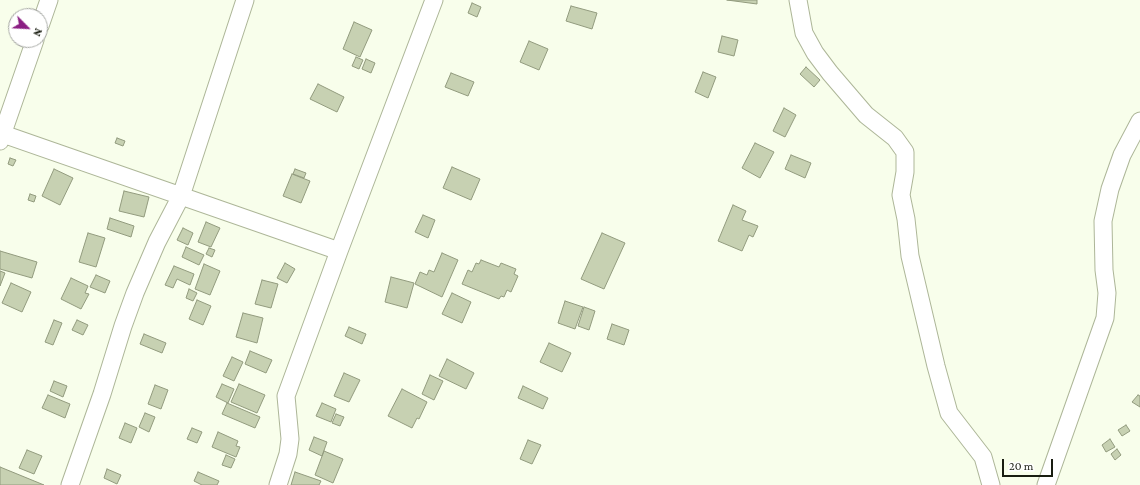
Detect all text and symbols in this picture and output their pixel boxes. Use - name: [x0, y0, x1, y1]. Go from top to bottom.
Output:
- north arrow: [8, 8, 48, 48]
- text: N: [31, 27, 45, 38]
- scale bar: [1004, 451, 1055, 477]
- text: 20 m: [1009, 459, 1033, 473]

